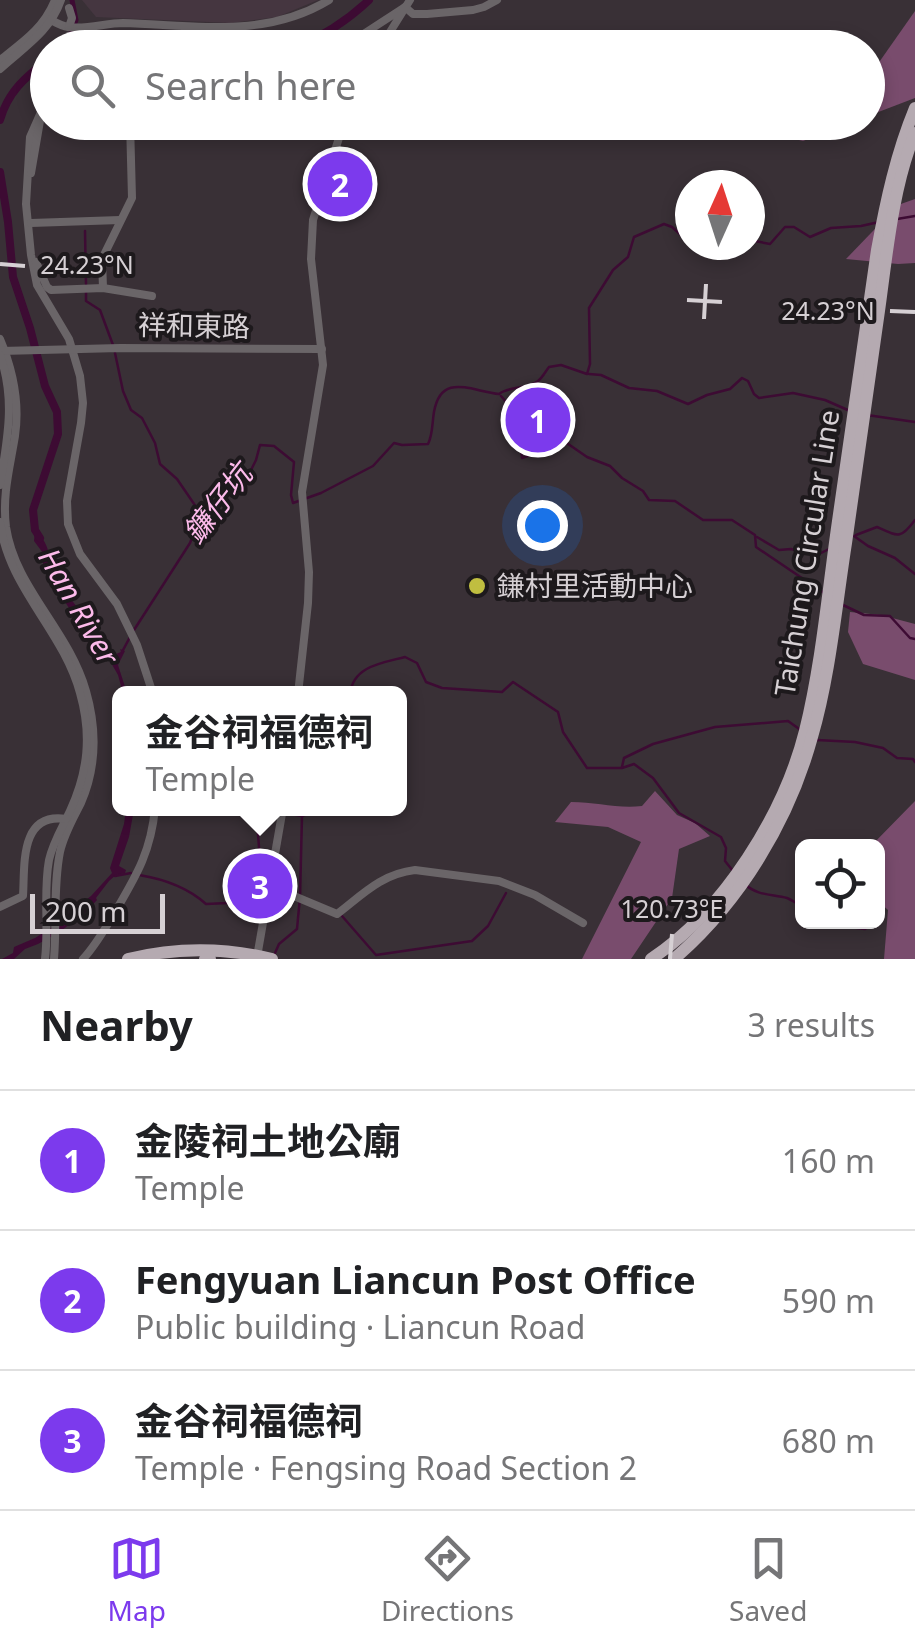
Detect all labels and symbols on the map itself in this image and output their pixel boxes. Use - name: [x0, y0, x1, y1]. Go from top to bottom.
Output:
- pin: 2: [308, 146, 372, 222]
- north arrow: [675, 170, 765, 260]
- text: 24.23°N: [40, 247, 134, 281]
- text: 24.23°N: [781, 293, 875, 327]
- street label: 祥和東路: [138, 305, 250, 345]
- pin: 1: [506, 382, 570, 458]
- street label: Taichung Circular Line: [765, 407, 847, 699]
- water label: 鐮仔坑: [173, 452, 263, 551]
- your location: [517, 500, 568, 551]
- water label: Han River: [29, 540, 130, 673]
- place label: 鎌村里活動中心: [497, 566, 693, 604]
- marker: 鎌村里活動中心: [466, 575, 488, 597]
- pin: 3: [228, 848, 292, 924]
- scale bar: [30, 889, 165, 934]
- text: 120.73°E: [621, 891, 723, 925]

